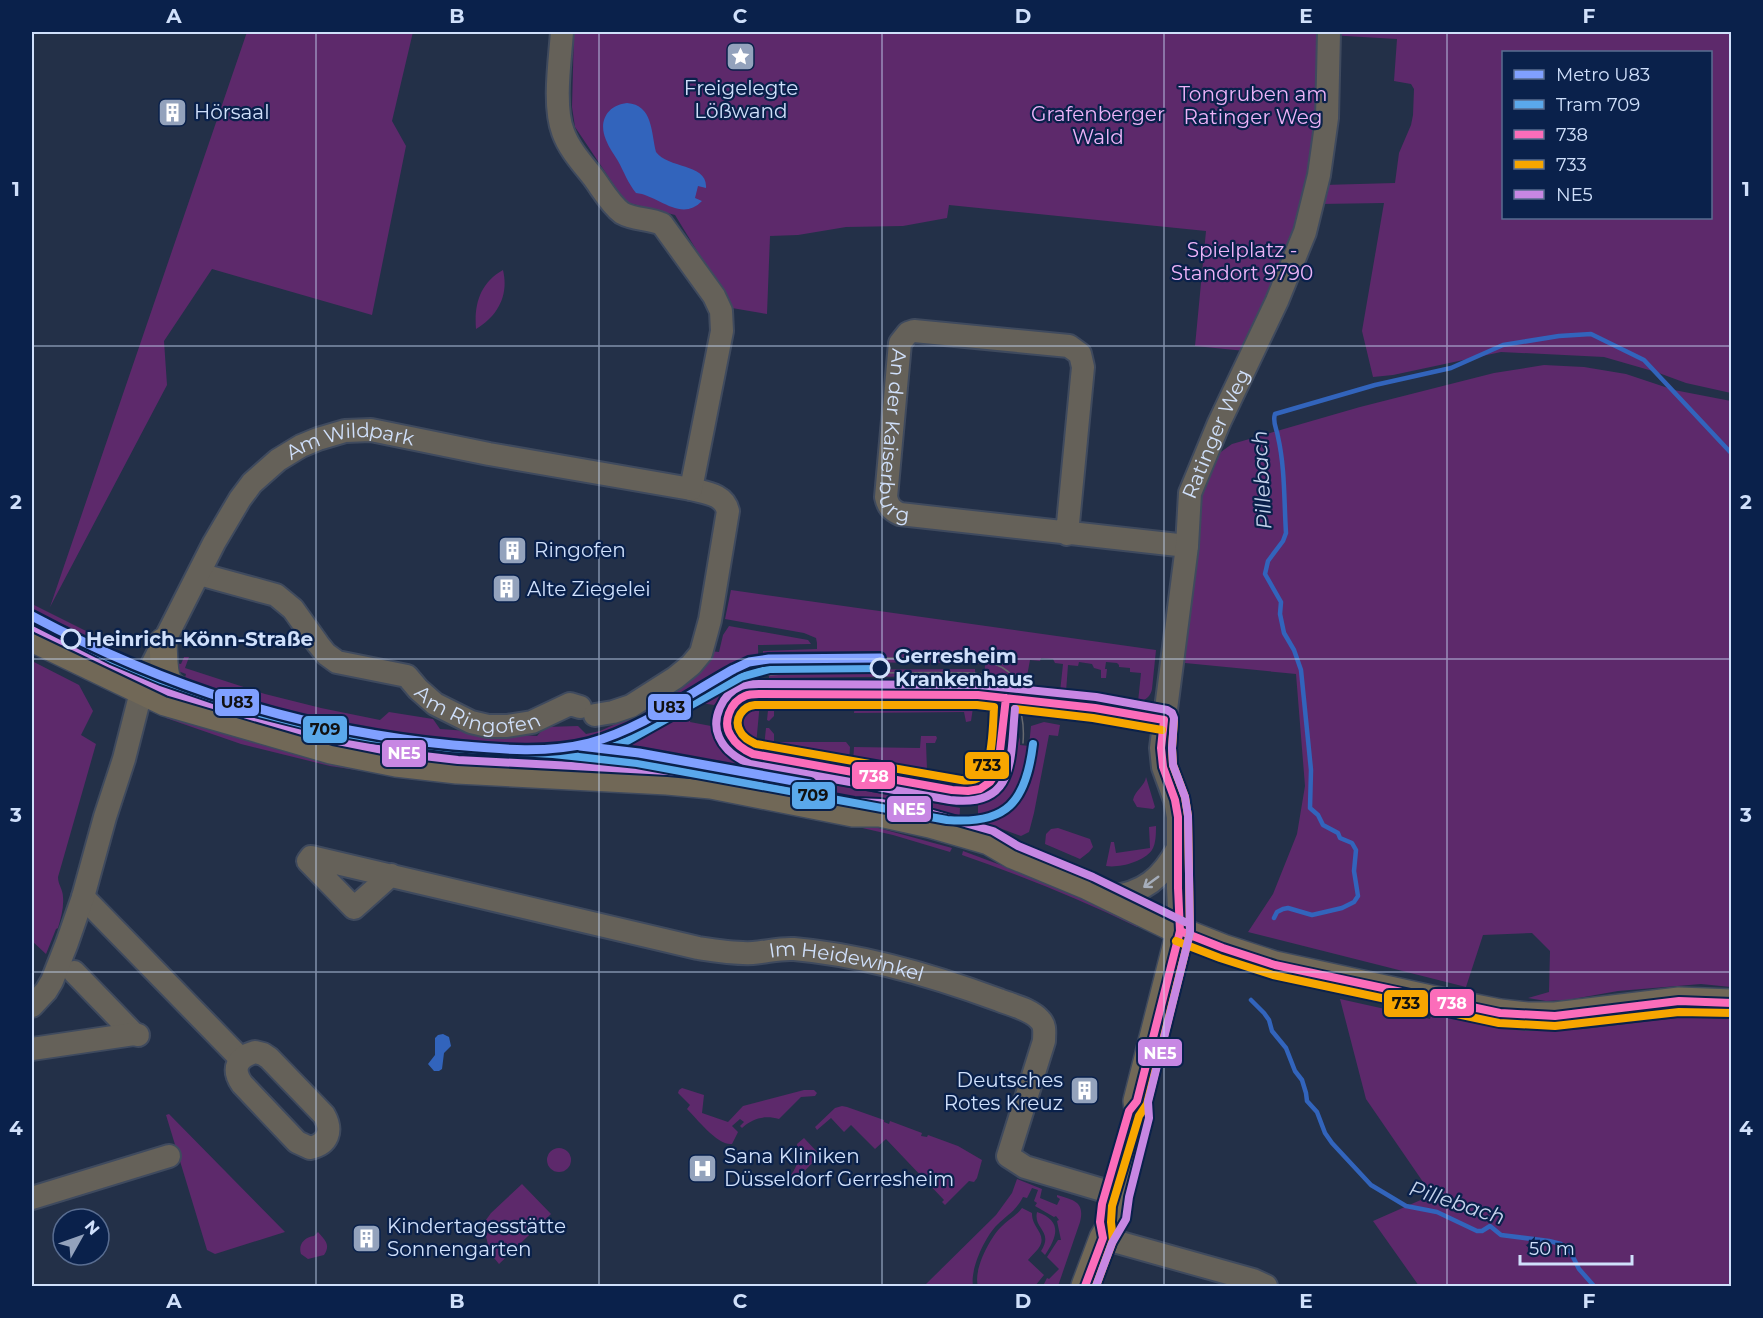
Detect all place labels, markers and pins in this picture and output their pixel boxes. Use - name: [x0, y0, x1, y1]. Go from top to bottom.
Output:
- place icon: Freigelegte Lößwand: [725, 41, 757, 73]
- place label: Freigelegte Lößwand: [684, 76, 798, 123]
- building icon: Hörsaal: [157, 96, 189, 128]
- place label: Hörsaal: [194, 100, 270, 124]
- building icon: Ringofen: [497, 534, 529, 566]
- place label: Ringofen: [534, 538, 626, 562]
- building icon: Alte Ziegelei: [490, 573, 522, 605]
- place label: Alte Ziegelei: [527, 577, 651, 601]
- place label: Heinrich-Könn-Straße: [86, 627, 313, 651]
- marker: Heinrich-Könn-Straße: [61, 629, 81, 649]
- place label: Gerresheim Krankenhaus: [895, 644, 1034, 691]
- marker: Gerresheim Krankenhaus: [870, 658, 890, 678]
- place label: Deutsches Rotes Kreuz: [944, 1068, 1063, 1115]
- building icon: Deutsches Rotes Kreuz: [1068, 1075, 1100, 1107]
- place label: Sana Kliniken Düsseldorf Gerresheim: [724, 1144, 954, 1191]
- hospital icon: Sana Kliniken Düsseldorf Gerresheim: [687, 1152, 719, 1184]
- place label: Kindertagesstätte Sonnengarten: [387, 1214, 566, 1261]
- building icon: Kindertagesstätte Sonnengarten: [350, 1222, 382, 1254]

